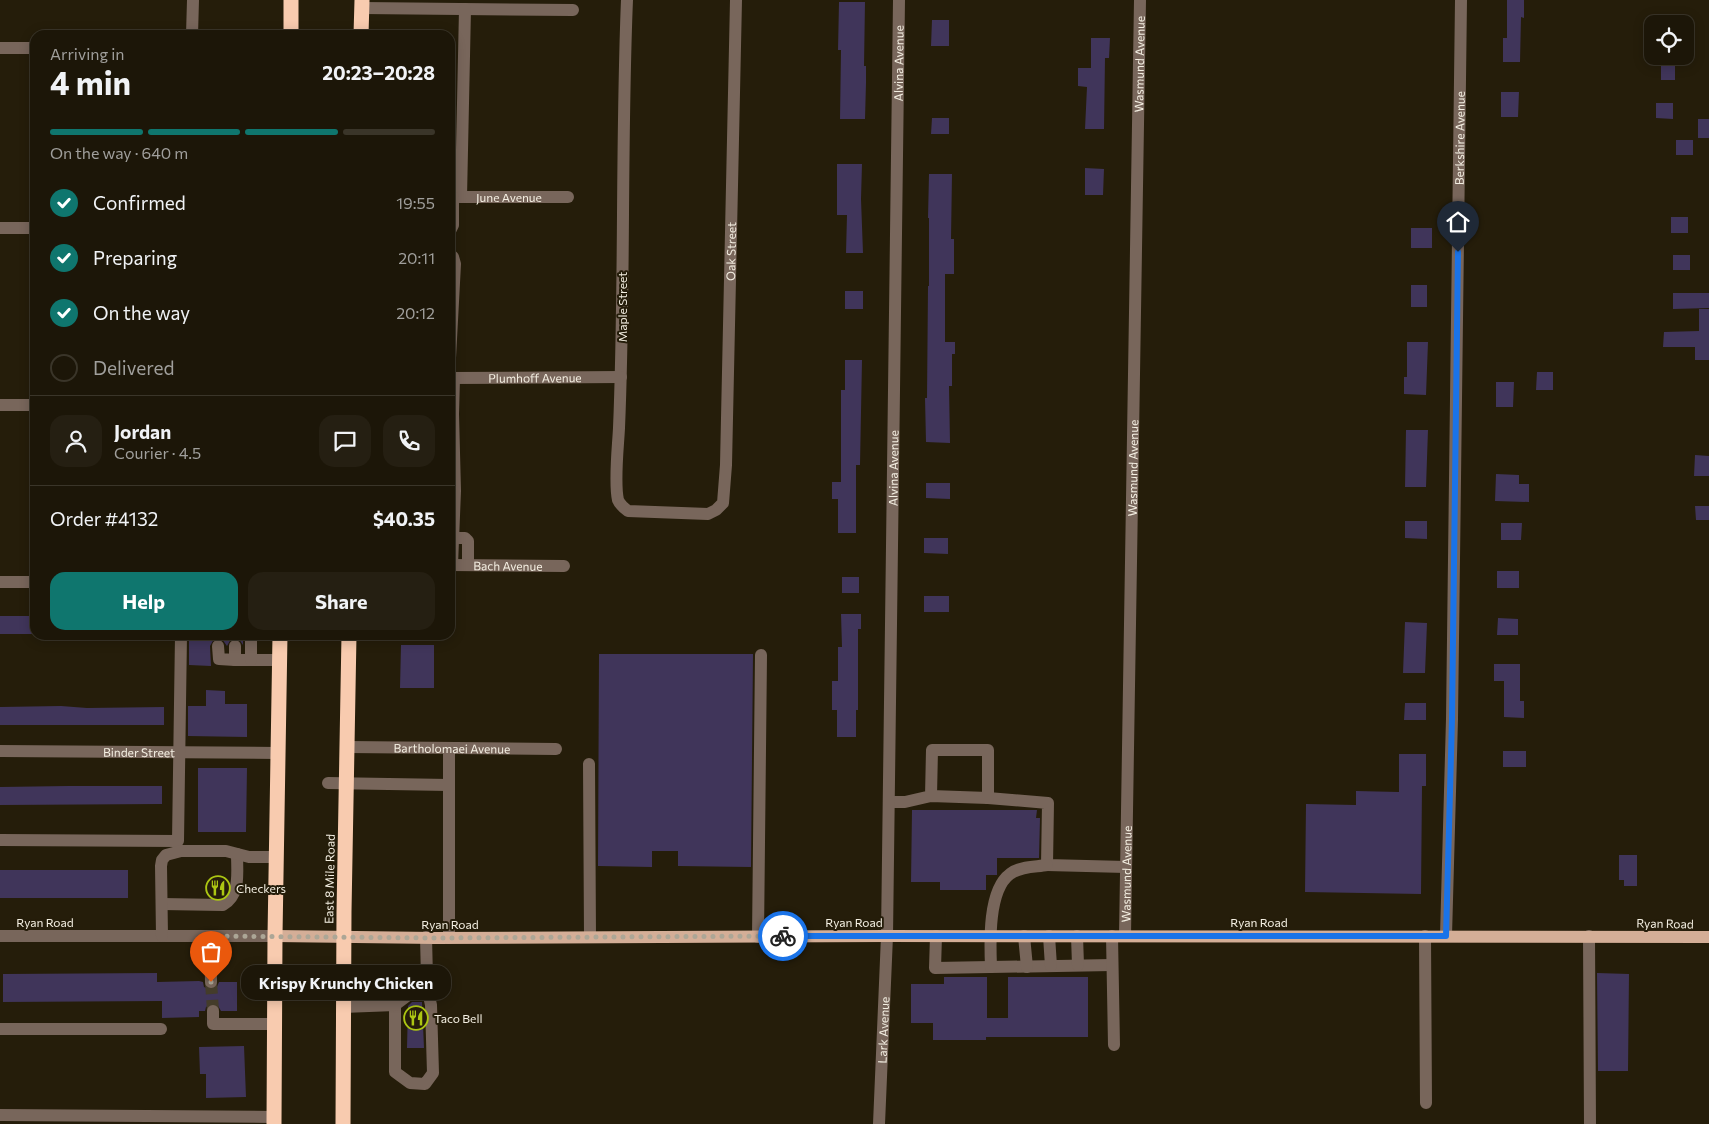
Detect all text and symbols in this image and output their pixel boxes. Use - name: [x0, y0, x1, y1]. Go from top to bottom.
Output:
- map controls: [1644, 15, 1694, 65]
- button: locate: [1644, 15, 1694, 65]
- street label: Wasmund Avenue: [1131, 16, 1147, 113]
- street label: Alvina Avenue: [891, 25, 906, 101]
- text: Arriving in: [50, 44, 124, 63]
- text: 20:23–20:28: [322, 61, 435, 84]
- text: 4 min: [50, 62, 131, 102]
- street label: Berkshire Avenue: [1452, 91, 1467, 185]
- text: On the way · 640 m: [50, 143, 188, 162]
- icon: check: [50, 189, 78, 217]
- street label: June Avenue: [476, 190, 542, 205]
- text: Confirmed: [93, 191, 186, 214]
- text: 19:55: [396, 193, 435, 212]
- pin: [1437, 201, 1479, 252]
- icon: home: [1444, 208, 1472, 236]
- street label: Oak Street: [723, 222, 738, 281]
- icon: check: [50, 244, 78, 272]
- text: Preparing: [93, 246, 177, 269]
- text: 20:11: [398, 248, 435, 267]
- street label: Maple Street: [615, 272, 629, 342]
- icon: check: [50, 299, 78, 327]
- text: On the way: [93, 301, 190, 324]
- text: 20:12: [396, 303, 435, 322]
- text: Delivered: [93, 356, 174, 379]
- street label: Plumhoff Avenue: [488, 370, 582, 385]
- button: person: [50, 415, 102, 467]
- button: chat: [319, 415, 371, 467]
- button: phone: [383, 415, 435, 467]
- text: Jordan: [114, 420, 171, 443]
- street label: Wasmund Avenue: [1125, 420, 1140, 517]
- street label: Alvina Avenue: [886, 430, 900, 506]
- text: Courier · 4.5: [114, 443, 201, 462]
- text: Order #4132: [50, 507, 158, 530]
- text: $40.35: [373, 507, 435, 530]
- street label: Bach Avenue: [473, 558, 543, 573]
- button: Help: [50, 572, 238, 630]
- button: Share: [248, 572, 435, 630]
- street label: Bartholomaei Avenue: [394, 740, 510, 756]
- street label: Binder Street: [103, 745, 175, 759]
- street label: Wasmund Avenue: [1118, 826, 1134, 922]
- street label: East 8 Mile Road: [321, 834, 337, 924]
- restaurant icon: Checkers: [205, 875, 231, 901]
- place label: Checkers: [236, 881, 286, 895]
- courier: [758, 911, 808, 961]
- street label: Ryan Road: [16, 915, 74, 929]
- street label: Ryan Road: [825, 915, 883, 929]
- street label: Ryan Road: [1230, 915, 1288, 929]
- street label: Ryan Road: [1636, 915, 1694, 931]
- street label: Ryan Road: [421, 917, 479, 931]
- icon: bike: [769, 922, 797, 950]
- pin: [190, 931, 232, 982]
- icon: bag: [197, 938, 225, 966]
- callout: Krispy Krunchy Chicken: [241, 964, 451, 1000]
- text: Krispy Krunchy Chicken: [259, 973, 433, 992]
- street label: Lark Avenue: [875, 996, 891, 1064]
- restaurant icon: Taco Bell: [403, 1005, 429, 1031]
- place label: Taco Bell: [434, 1011, 483, 1025]

